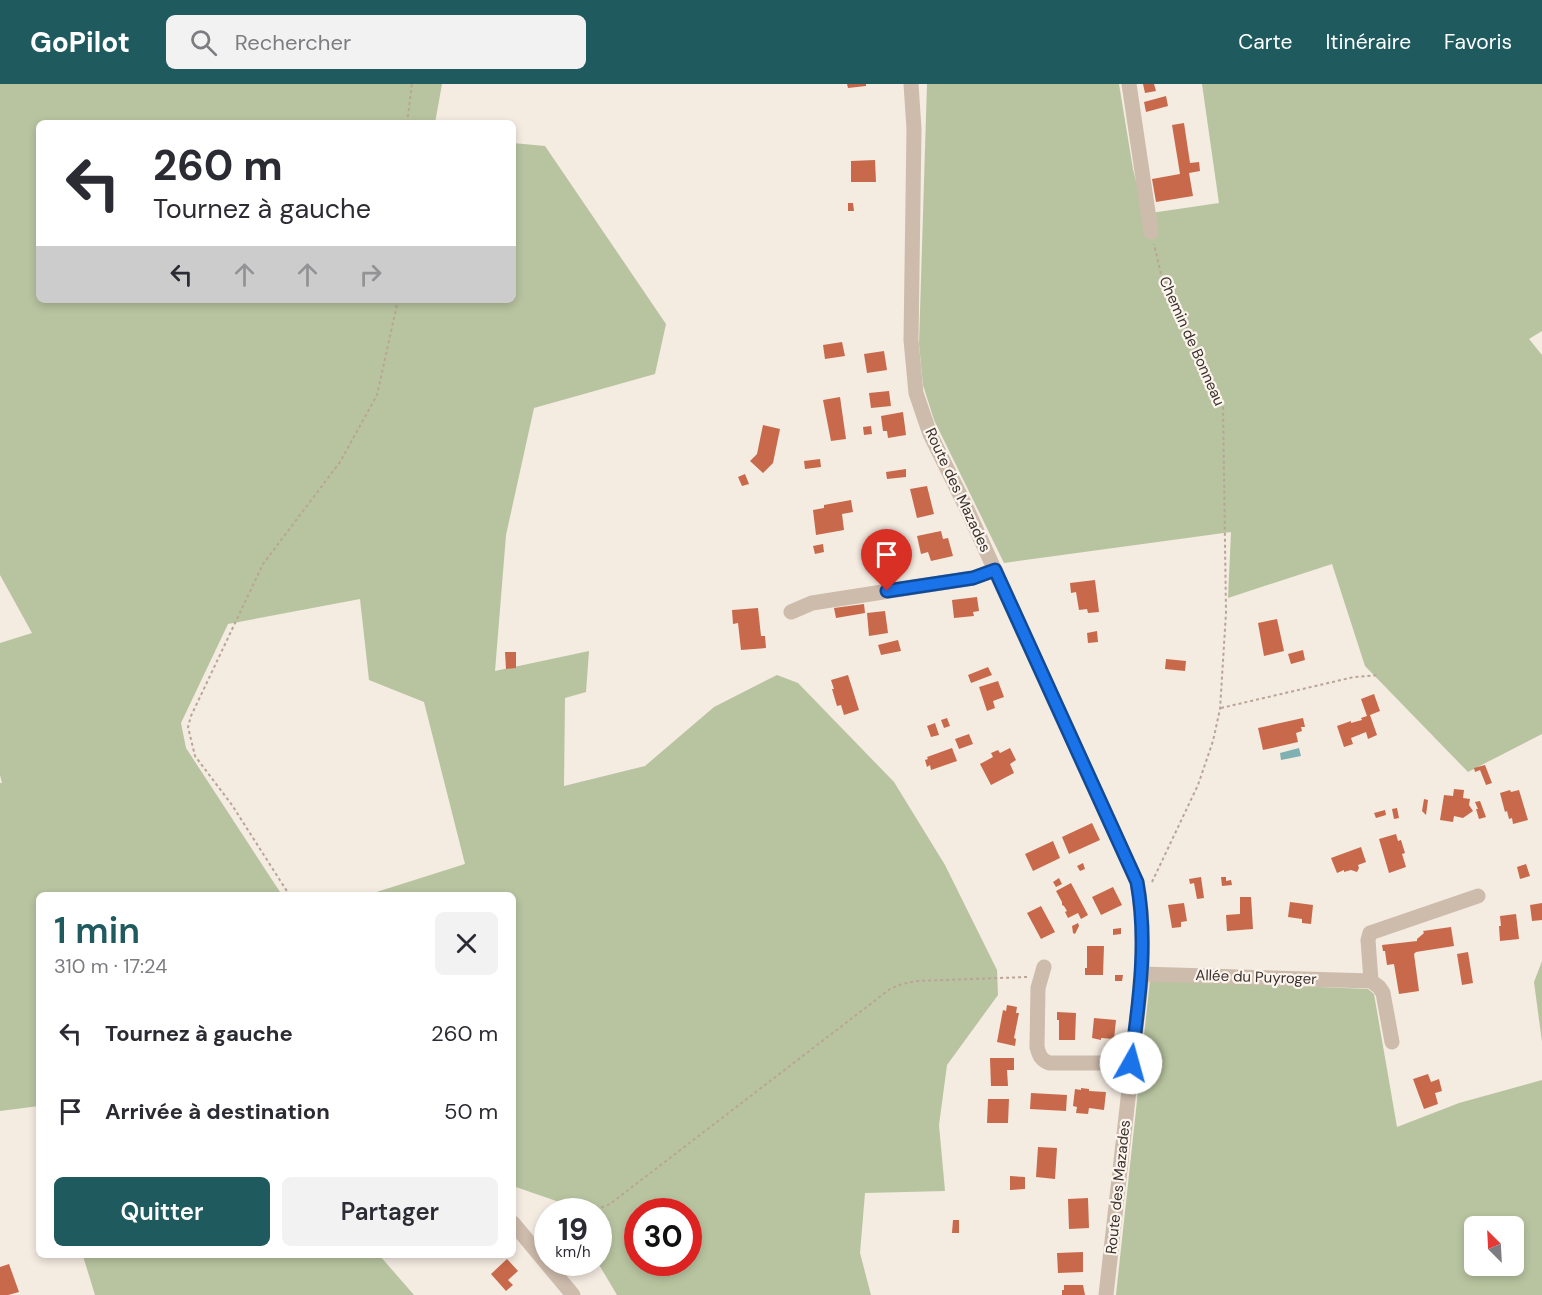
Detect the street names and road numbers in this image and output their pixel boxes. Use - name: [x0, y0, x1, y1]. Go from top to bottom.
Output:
- street label: Chemin de Bonneau: [1154, 273, 1230, 409]
- street label: Route des Mazades: [920, 425, 996, 555]
- street label: Allée du Puyroger: [1195, 965, 1317, 989]
- street label: Route des Mazades: [1101, 1119, 1135, 1255]

